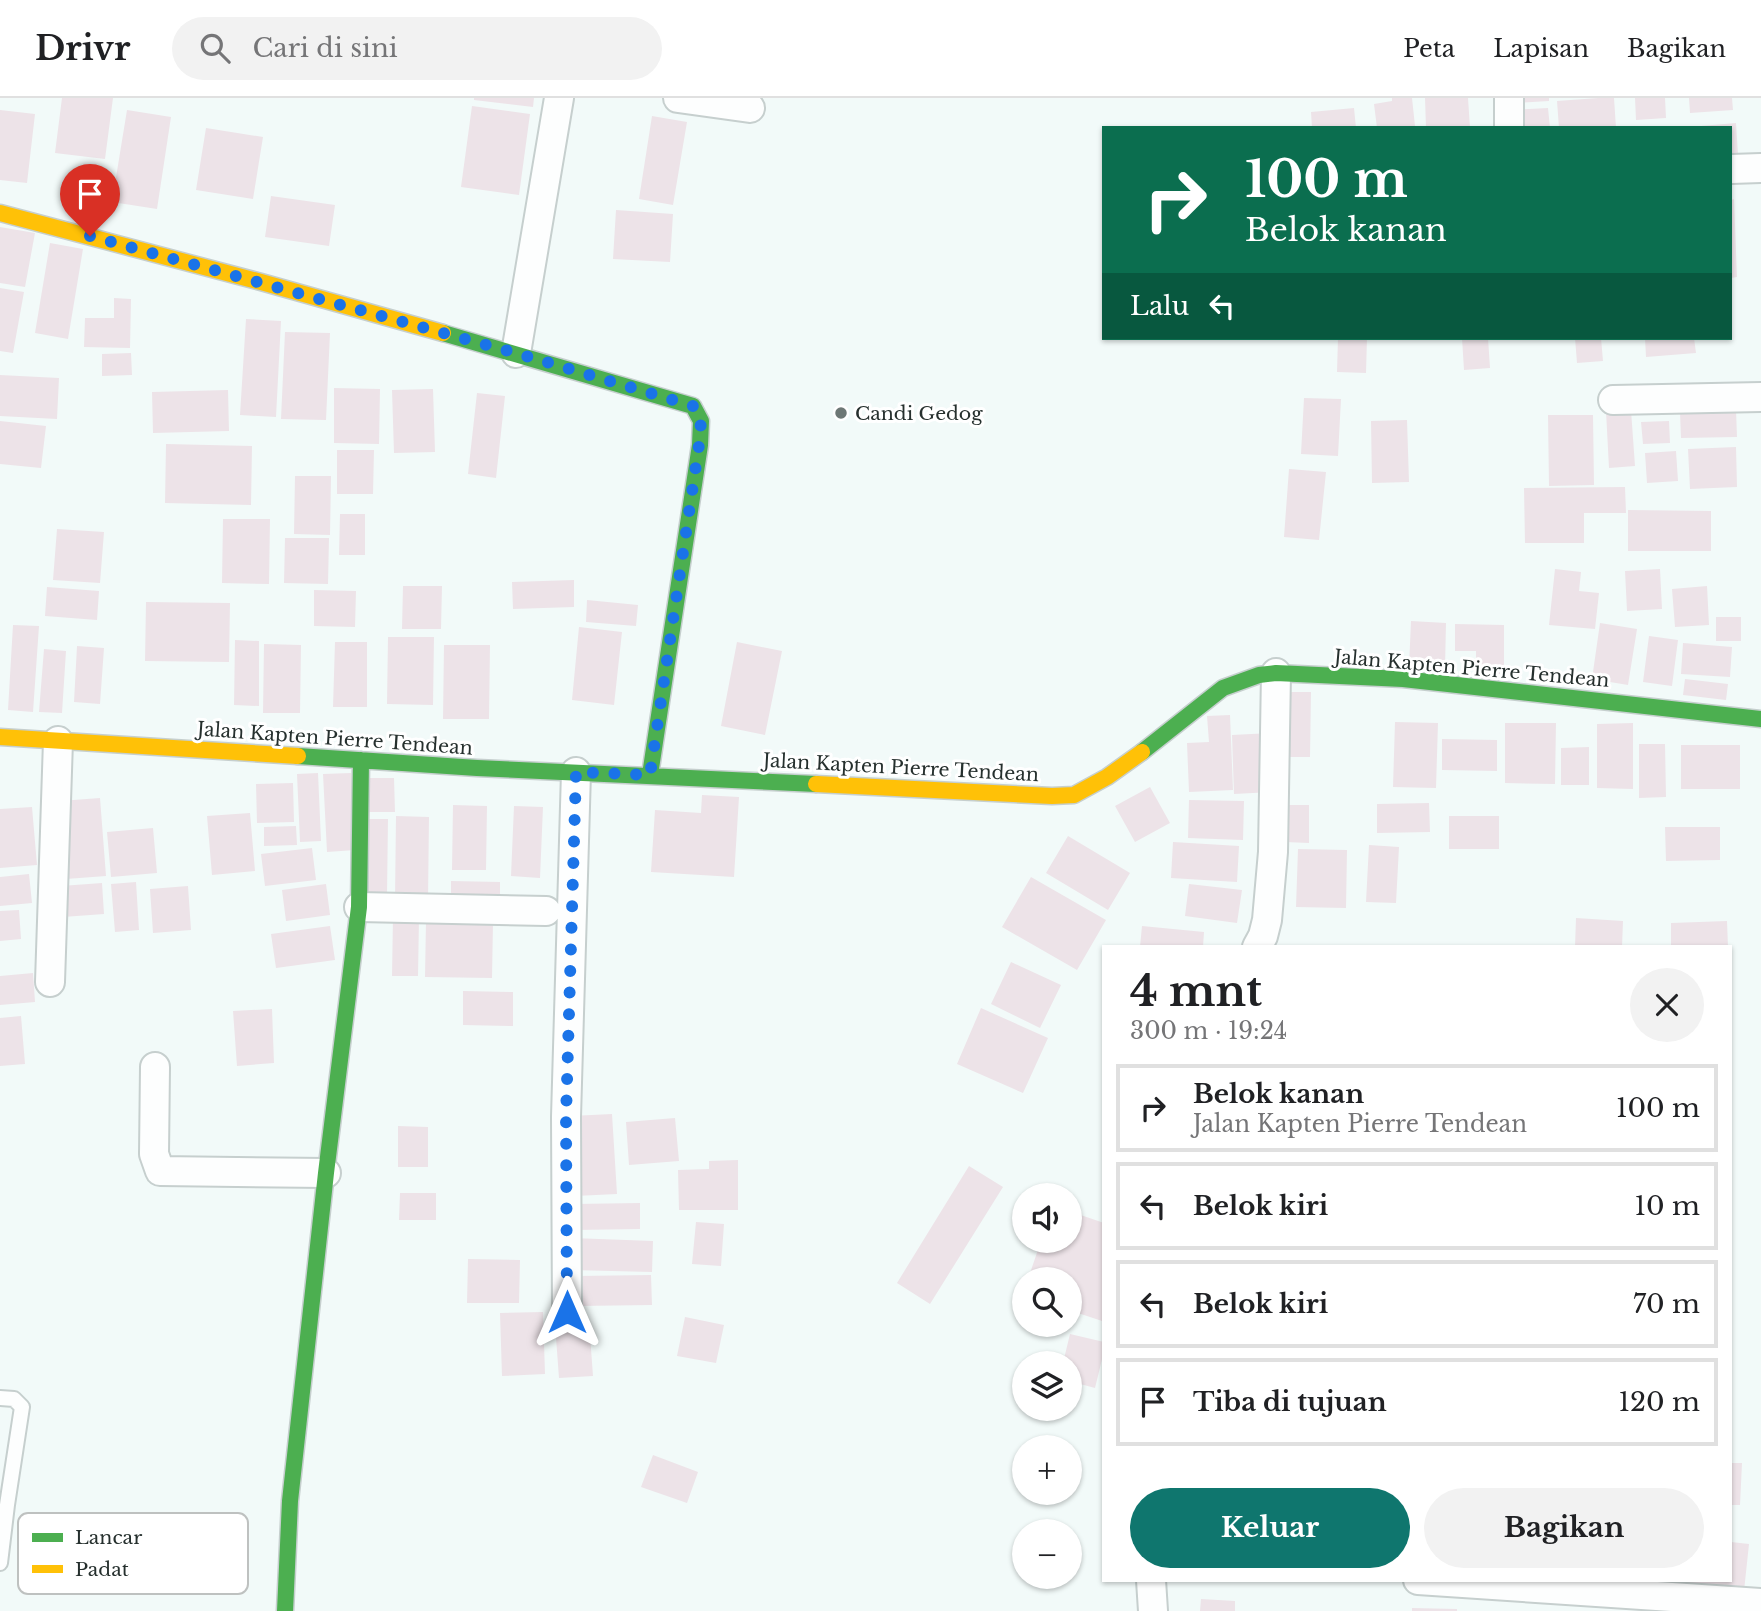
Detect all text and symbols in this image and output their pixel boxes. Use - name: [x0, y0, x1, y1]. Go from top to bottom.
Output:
- search box: [172, 17, 662, 80]
- text: Drivr: [35, 28, 130, 69]
- icon: search: [196, 29, 234, 67]
- text: Cari di sini: [252, 32, 398, 64]
- text: Peta: [1403, 34, 1455, 63]
- text: Lapisan: [1493, 34, 1589, 63]
- text: Bagikan: [1627, 34, 1726, 63]
- text: 100 m: [1245, 149, 1408, 210]
- icon: right: [1130, 154, 1221, 245]
- pin: [60, 164, 120, 236]
- icon: arrive: [71, 175, 109, 213]
- text: Belok kanan: [1245, 210, 1447, 250]
- icon: left: [1203, 287, 1241, 325]
- text: Lalu: [1130, 290, 1189, 322]
- place label: Candi Gedog: [855, 402, 983, 425]
- marker: Candi Gedog: [833, 405, 849, 421]
- street label: Jalan Kapten Pierre Tendean: [1330, 645, 1610, 692]
- street label: Jalan Kapten Pierre Tendean: [193, 717, 473, 760]
- street label: Jalan Kapten Pierre Tendean: [760, 749, 1039, 786]
- text: 4 mnt: [1130, 965, 1262, 1017]
- button: close: [1630, 968, 1704, 1042]
- text: 300 m · 19:24: [1130, 1017, 1287, 1045]
- text: Belok kanan: [1193, 1078, 1364, 1110]
- icon: right: [1134, 1089, 1172, 1127]
- text: 100 m: [1616, 1092, 1700, 1124]
- text: Jalan Kapten Pierre Tendean: [1193, 1110, 1527, 1138]
- map controls: [1012, 1183, 1082, 1589]
- button: sound: [1012, 1183, 1082, 1253]
- icon: left: [1134, 1187, 1172, 1225]
- text: Belok kiri: [1193, 1190, 1328, 1222]
- text: 10 m: [1634, 1190, 1700, 1222]
- button: search: [1012, 1267, 1082, 1337]
- position arrow: [530, 1275, 604, 1349]
- icon: left: [1134, 1285, 1172, 1323]
- text: Belok kiri: [1193, 1288, 1328, 1320]
- text: 70 m: [1633, 1288, 1700, 1320]
- button: layers: [1012, 1351, 1082, 1421]
- icon: arrive: [1134, 1383, 1172, 1421]
- text: Tiba di tujuan: [1193, 1386, 1387, 1418]
- text: 120 m: [1618, 1386, 1700, 1418]
- button: +: [1012, 1435, 1082, 1505]
- button: Keluar: [1130, 1488, 1410, 1568]
- button: Bagikan: [1424, 1488, 1704, 1568]
- legend: [18, 1513, 248, 1594]
- button: −: [1012, 1519, 1082, 1589]
- text: Lancar: [75, 1526, 142, 1549]
- text: Padat: [75, 1558, 130, 1581]

